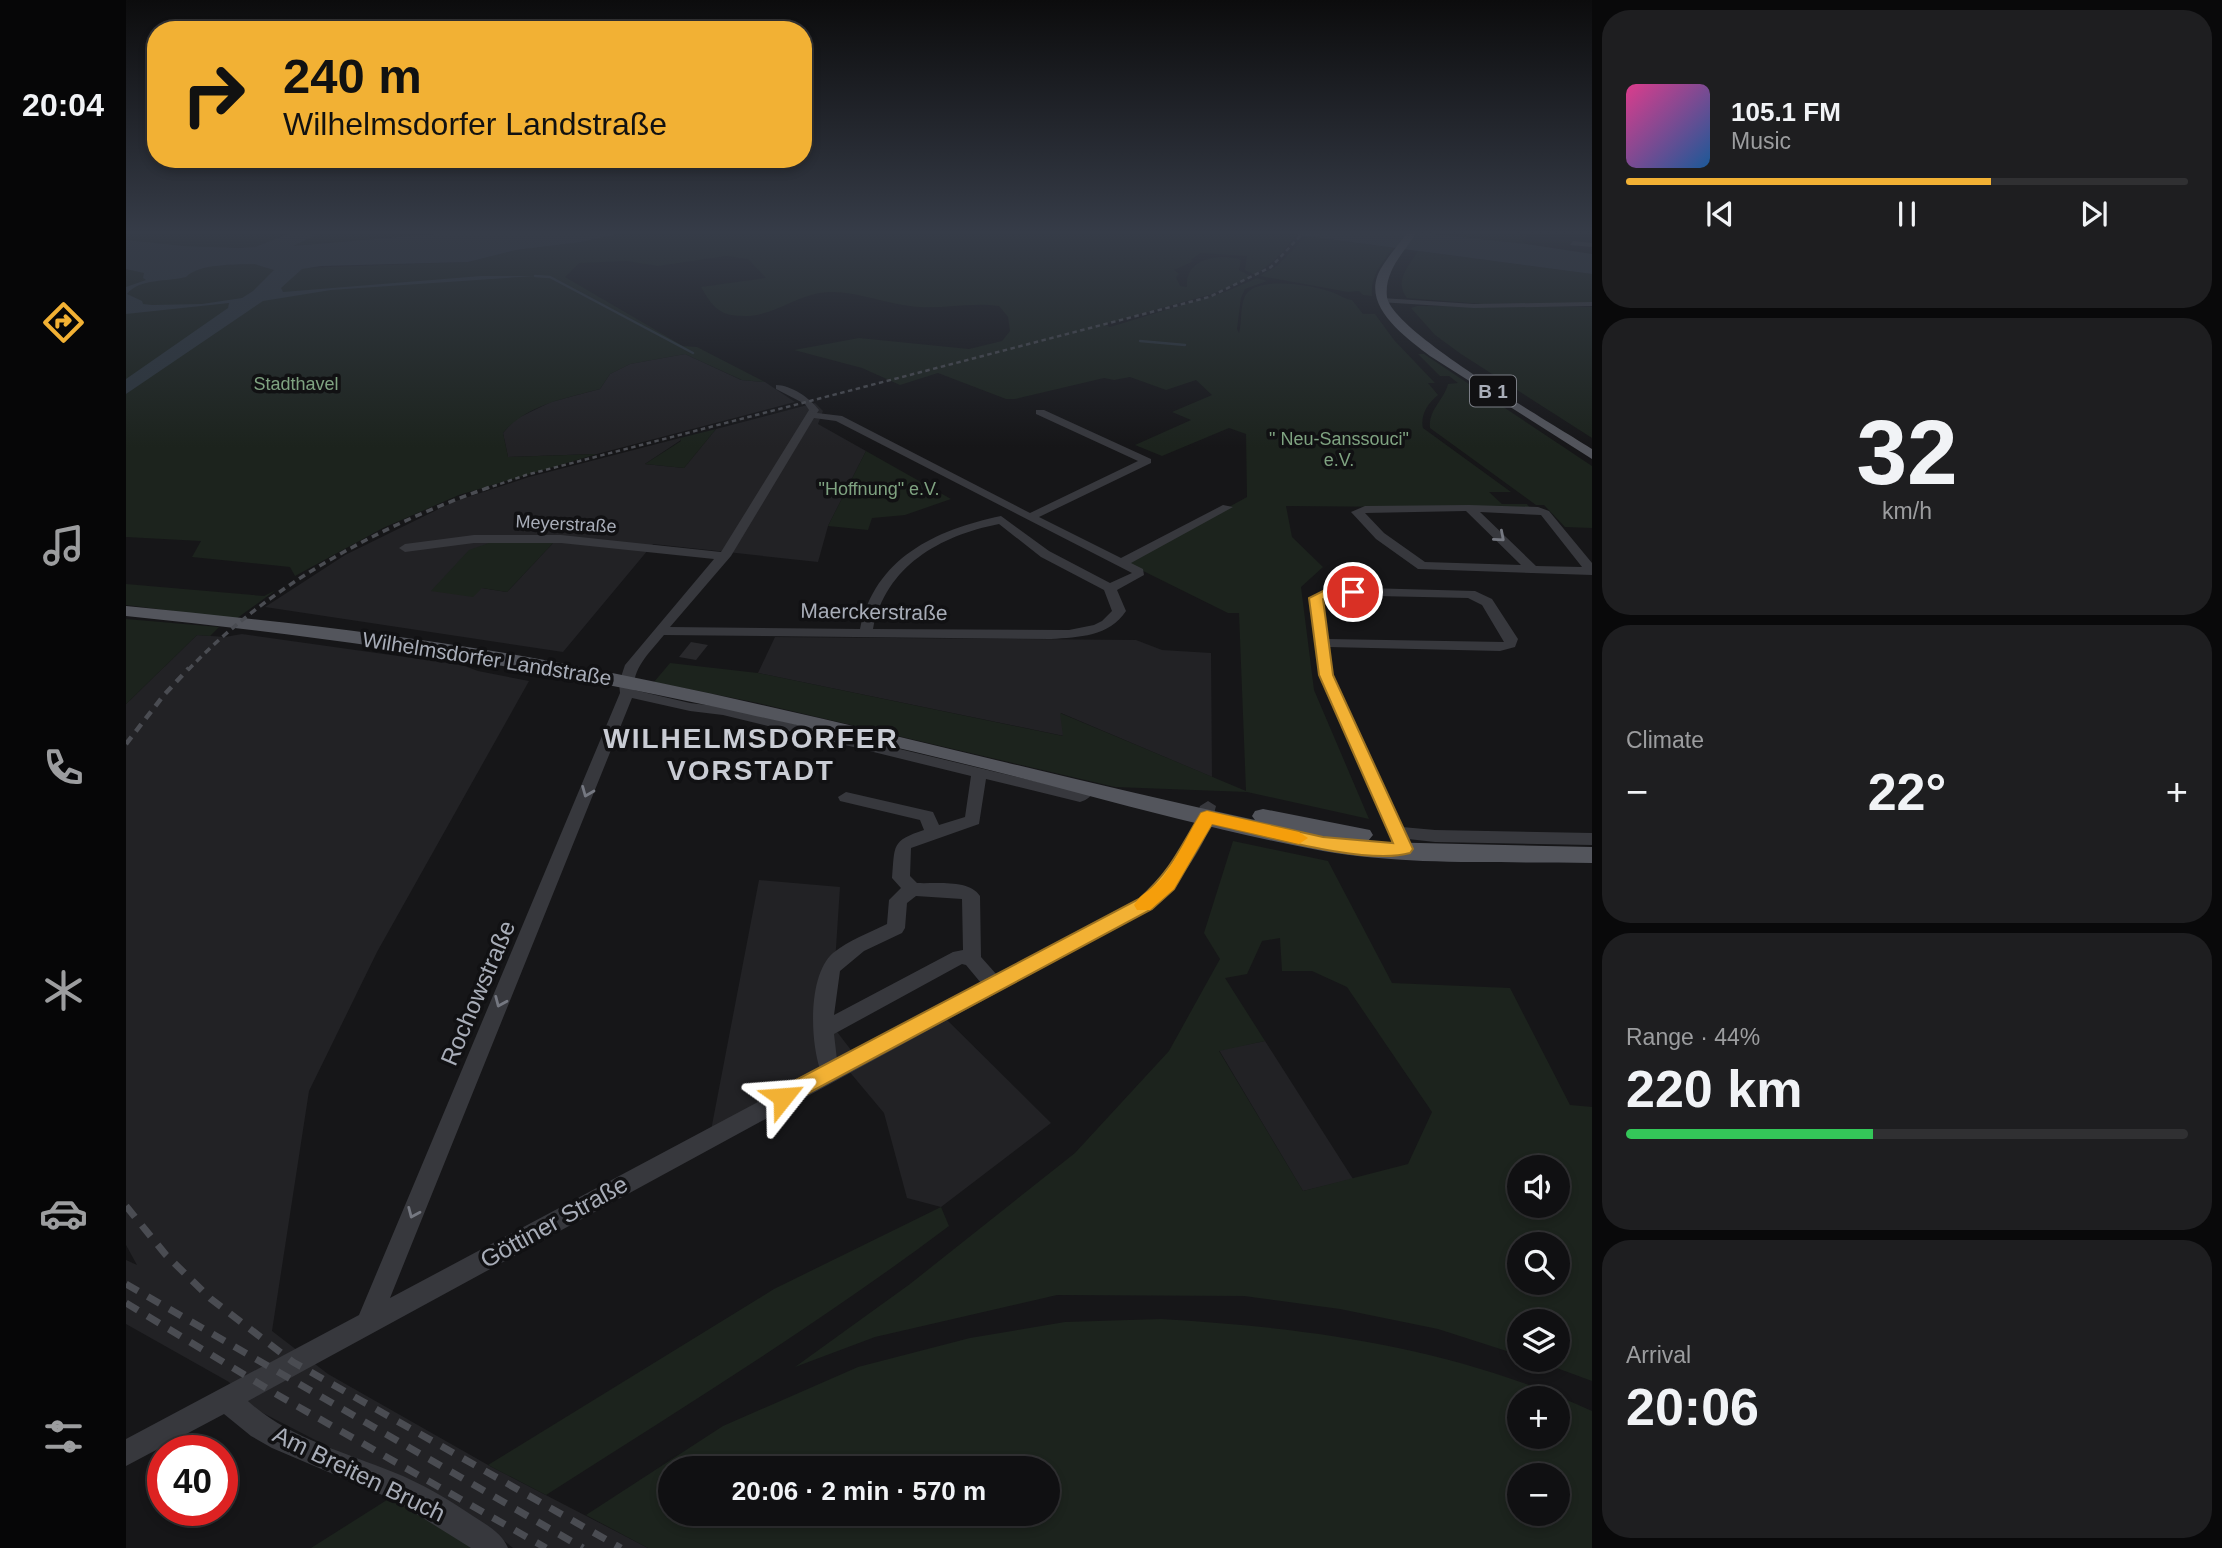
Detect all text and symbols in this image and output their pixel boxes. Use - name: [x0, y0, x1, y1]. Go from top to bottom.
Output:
- icon: right: [168, 49, 259, 140]
- text: 240 m: [283, 49, 422, 103]
- text: 20:04: [22, 87, 104, 123]
- text: 105.1 FM: [1731, 97, 1841, 127]
- text: Wilhelmsdorfer Landstraße: [283, 106, 667, 142]
- text: Music: [1731, 128, 1791, 154]
- icon: previous: [1701, 195, 1739, 233]
- icon: pause: [1888, 195, 1926, 233]
- icon: next: [2075, 195, 2113, 233]
- icon: directions: [39, 298, 88, 347]
- park label: Stadthavel: [253, 374, 339, 394]
- road number: B 1: [1470, 376, 1516, 406]
- text: 32: [1856, 402, 1958, 503]
- park label: " Neu-Sanssouci" e.V.: [1269, 429, 1409, 470]
- park label: "Hoffnung" e.V.: [819, 479, 939, 499]
- text: km/h: [1882, 498, 1932, 524]
- street label: Meyerstraße: [515, 511, 617, 537]
- icon: music: [39, 521, 88, 570]
- one-way arrow: [1492, 529, 1505, 541]
- pin: [1323, 562, 1383, 622]
- icon: arrive: [1334, 573, 1372, 611]
- street label: Maerckerstraße: [800, 599, 948, 624]
- street label: Wilhelmsdorfer Landstraße: [361, 627, 613, 690]
- district label: WILHELMSDORFER VORSTADT: [603, 723, 899, 786]
- text: Climate: [1626, 727, 1704, 753]
- icon: phone: [39, 743, 88, 792]
- text: 22°: [1868, 763, 1946, 821]
- text: −: [1626, 771, 1648, 813]
- text: +: [2166, 771, 2188, 813]
- one-way arrow: [582, 786, 596, 798]
- street label: Rochowstraße: [435, 916, 520, 1069]
- icon: climate: [39, 966, 88, 1015]
- one-way arrow: [495, 996, 509, 1008]
- text: Range · 44%: [1626, 1024, 1760, 1050]
- position arrow: [746, 1060, 820, 1134]
- text: 220 km: [1626, 1060, 1802, 1118]
- map controls: [1507, 1155, 1570, 1526]
- button: sound: [1507, 1155, 1570, 1218]
- street label: Göttiner Straße: [475, 1170, 632, 1273]
- icon: car: [39, 1189, 88, 1238]
- one-way arrow: [407, 1205, 421, 1218]
- button: search: [1507, 1232, 1570, 1295]
- button: layers: [1507, 1309, 1570, 1372]
- text: Arrival: [1626, 1342, 1691, 1368]
- text: 20:06: [1626, 1378, 1759, 1436]
- button: +: [1507, 1386, 1570, 1449]
- icon: filters: [39, 1412, 88, 1461]
- street label: Am Breiten Bruch: [269, 1420, 450, 1527]
- speed limit sign: 40: [147, 1435, 238, 1526]
- button: −: [1507, 1463, 1570, 1526]
- text: 20:06 · 2 min · 570 m: [732, 1476, 986, 1506]

